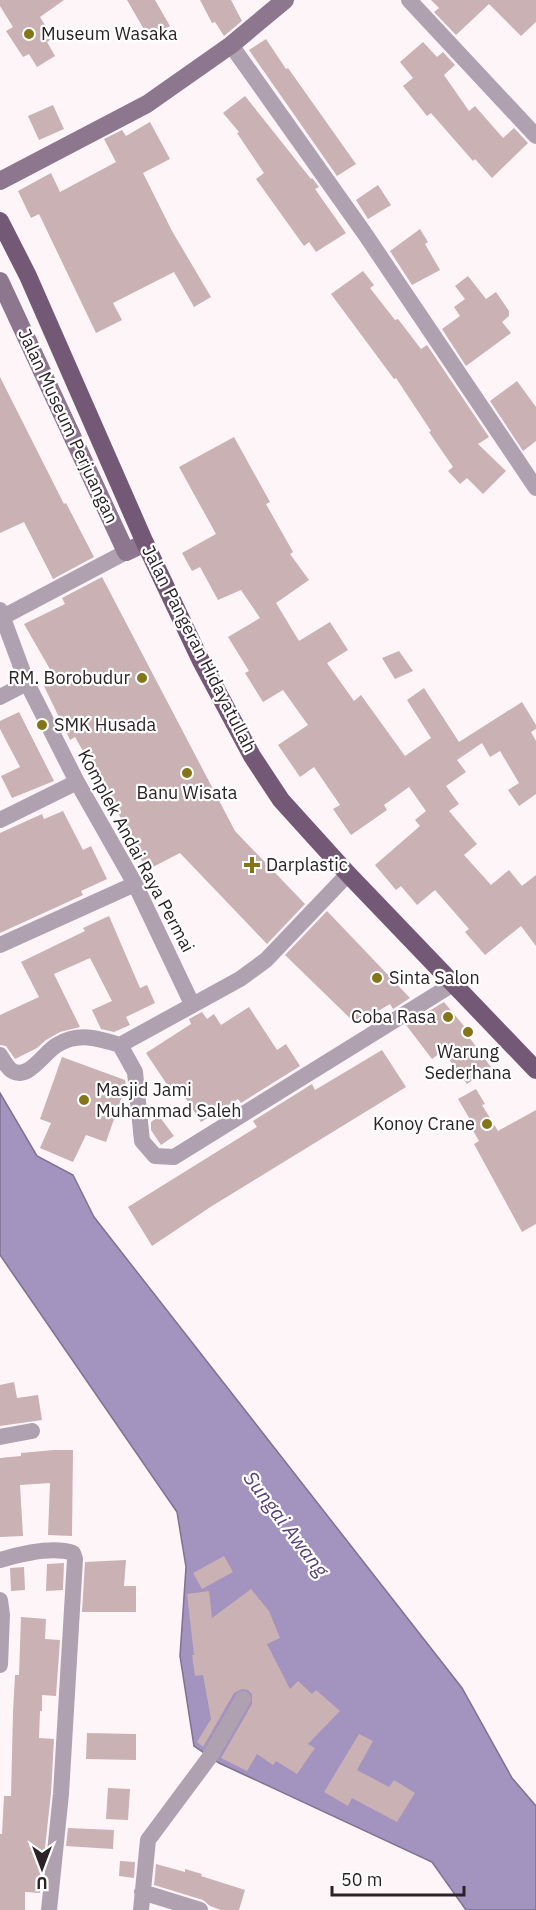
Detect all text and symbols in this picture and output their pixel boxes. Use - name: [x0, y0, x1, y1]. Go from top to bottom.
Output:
- place label: Museum Wasaka: [41, 22, 178, 45]
- marker: Museum Wasaka: [22, 27, 36, 41]
- street label: Jalan Museum Perjuangan: [13, 325, 124, 527]
- street label: Jalan Pangeran Hidayatullah: [137, 541, 262, 756]
- place label: RM. Borobudur: [8, 666, 130, 689]
- marker: RM. Borobudur: [135, 671, 149, 685]
- place label: SMK Husada: [54, 713, 157, 736]
- marker: SMK Husada: [35, 718, 49, 732]
- street label: Komplek Andai Raya Permai: [73, 745, 200, 956]
- marker: Banu Wisata: [180, 766, 194, 780]
- place label: Banu Wisata: [137, 781, 238, 804]
- place label: Darplastic: [266, 853, 348, 876]
- marker: Darplastic: [243, 856, 261, 874]
- place label: Sinta Salon: [389, 966, 480, 989]
- marker: Sinta Salon: [370, 971, 384, 985]
- place label: Coba Rasa: [351, 1005, 436, 1028]
- marker: Coba Rasa: [441, 1010, 455, 1024]
- marker: Warung Sederhana: [461, 1025, 475, 1039]
- place label: Warung Sederhana: [425, 1040, 512, 1084]
- place label: Masjid Jami Muhammad Saleh: [96, 1078, 241, 1122]
- marker: Masjid Jami Muhammad Saleh: [77, 1093, 91, 1107]
- place label: Konoy Crane: [373, 1112, 475, 1135]
- marker: Konoy Crane: [480, 1117, 494, 1131]
- water label: Sungai Awang: [238, 1465, 336, 1583]
- north arrow: [12, 1838, 72, 1898]
- scale bar: [332, 1859, 464, 1897]
- text: 50 m: [341, 1868, 383, 1891]
- text: U: [36, 1873, 48, 1893]

